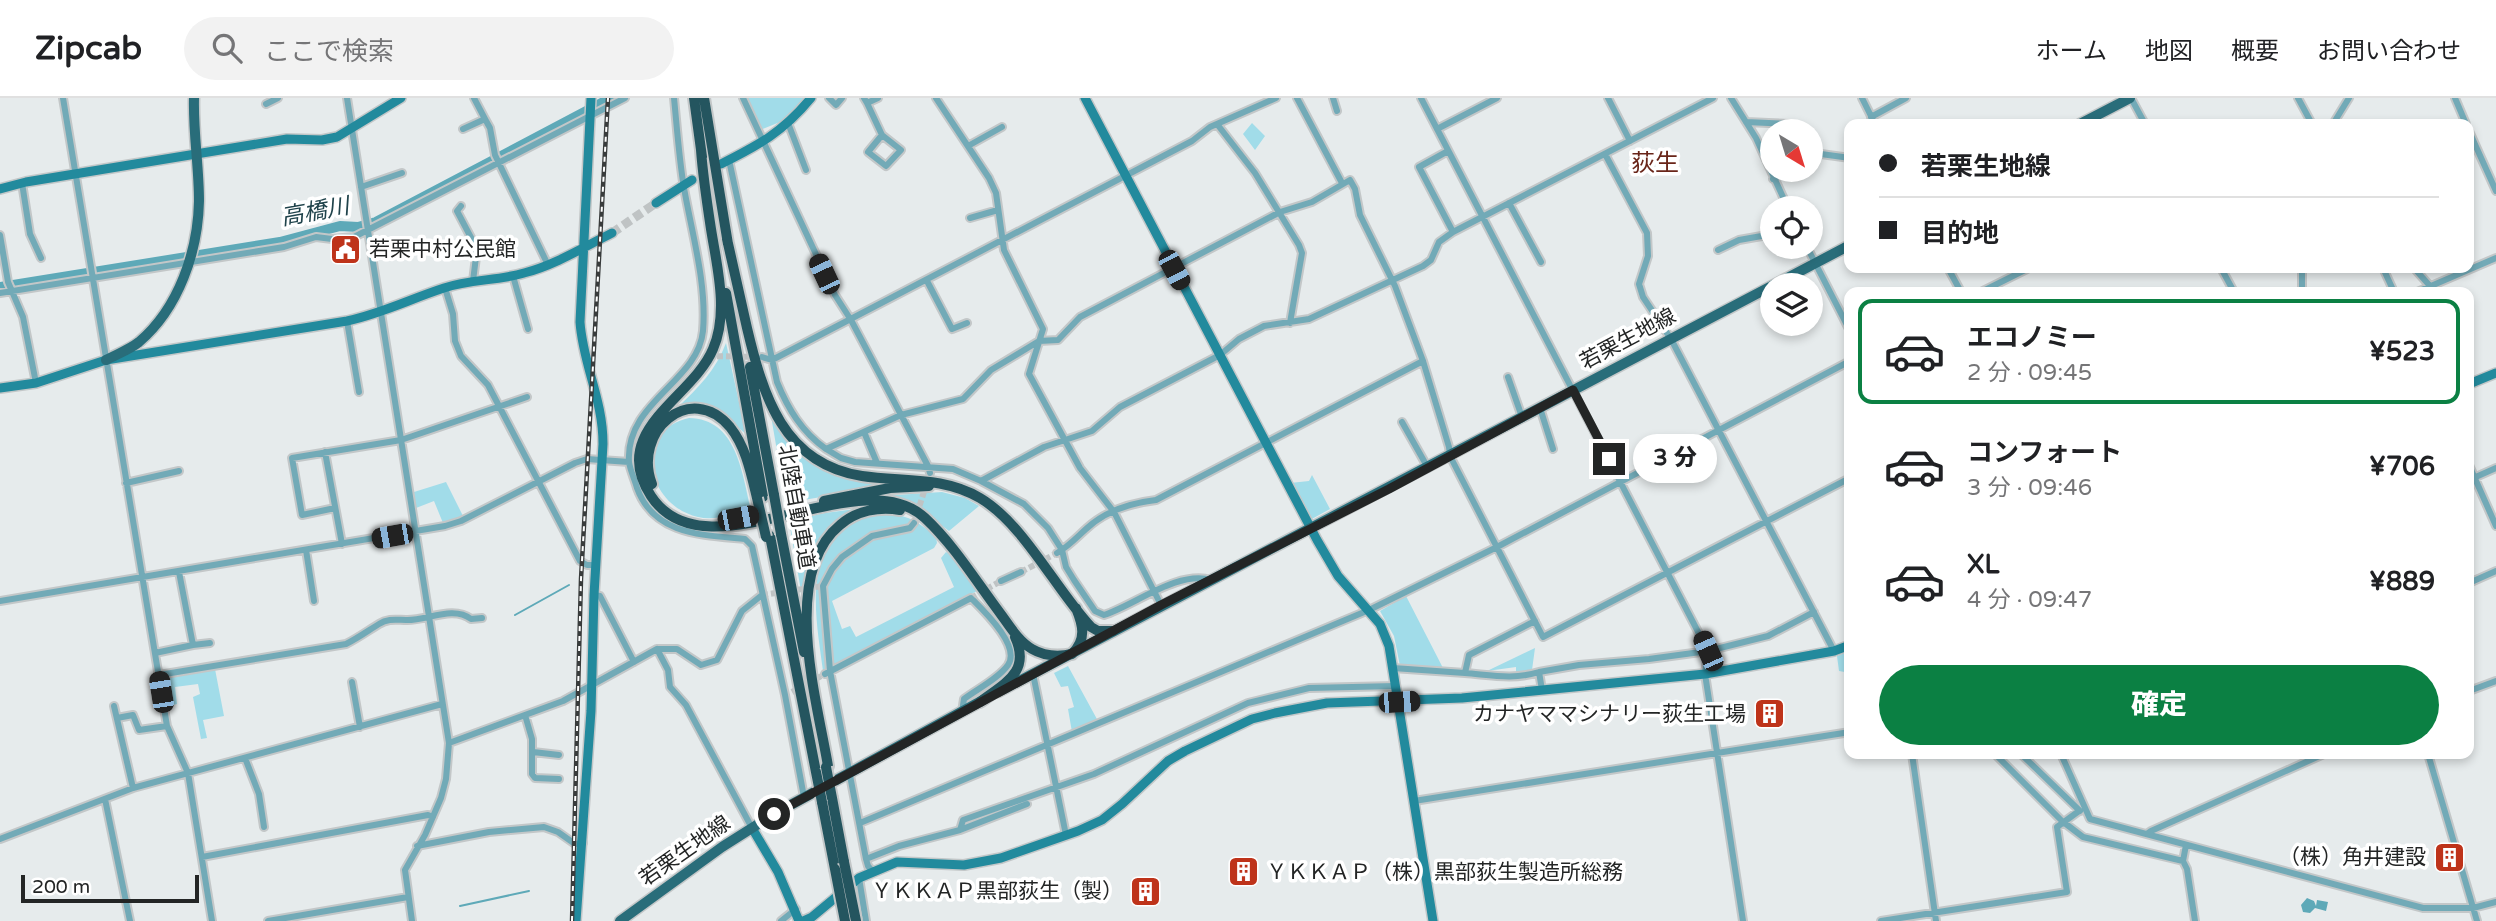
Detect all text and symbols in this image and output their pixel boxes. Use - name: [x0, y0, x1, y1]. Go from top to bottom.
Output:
- search box: [184, 17, 674, 80]
- text: Zipcab: [35, 29, 142, 68]
- icon: search: [208, 29, 246, 67]
- text: ここで検索: [264, 36, 394, 67]
- text: ホーム: [2036, 37, 2107, 66]
- text: 地図: [2145, 37, 2193, 66]
- text: 概要: [2231, 37, 2279, 66]
- text: お問い合わせ: [2317, 37, 2461, 66]
- north arrow: [1760, 119, 1824, 182]
- map controls: [1760, 119, 1823, 336]
- district label: 荻生: [1631, 149, 1679, 178]
- text: 若栗生地線: [1921, 151, 2051, 182]
- water label: 高橋川: [279, 192, 354, 232]
- button: locate: [1760, 196, 1823, 259]
- text: 目的地: [1921, 218, 1999, 249]
- public building icon: 若栗中村公民館: [329, 232, 363, 266]
- place label: 若栗中村公民館: [369, 237, 516, 262]
- car: [1155, 247, 1194, 293]
- car: [806, 251, 843, 297]
- button: layers: [1760, 273, 1823, 336]
- street label: 若栗生地線: [1576, 303, 1680, 375]
- icon: car: [1883, 320, 1946, 383]
- text: エコノミー: [1967, 322, 2097, 353]
- text: ¥523: [2369, 336, 2435, 367]
- text: 2 分 · 09:45: [1967, 359, 2092, 387]
- callout: 3 分: [1634, 434, 1718, 484]
- icon: car: [1883, 435, 1946, 498]
- text: コンフォート: [1967, 437, 2122, 468]
- street label: 北陸自動車道: [773, 443, 819, 571]
- route end: [1593, 443, 1625, 475]
- text: 3 分: [1653, 444, 1697, 472]
- text: ¥706: [2369, 451, 2435, 482]
- text: 3 分 · 09:46: [1967, 474, 2092, 502]
- car: [716, 504, 761, 532]
- car: [370, 522, 415, 550]
- text: XL: [1967, 549, 1999, 580]
- icon: car: [1883, 550, 1946, 613]
- text: ¥889: [2369, 566, 2435, 597]
- text: 4 分 · 09:47: [1967, 586, 2092, 614]
- car: [1690, 628, 1727, 674]
- button: 確定: [1879, 665, 2439, 745]
- car: [148, 670, 175, 714]
- car: [1378, 690, 1421, 714]
- building icon: カナヤママシナリー荻生工場: [1752, 697, 1786, 731]
- place label: カナヤママシナリー荻生工場: [1473, 702, 1746, 727]
- route start: [758, 798, 790, 830]
- street label: 若栗生地線: [635, 811, 735, 891]
- building icon: （株）角井建設: [2432, 840, 2466, 874]
- place label: （株）角井建設: [2279, 845, 2426, 870]
- building icon: ＹＫＫＡＰ（株）黒部荻生製造所総務: [1226, 855, 1260, 889]
- place label: ＹＫＫＡＰ（株）黒部荻生製造所総務: [1266, 860, 1623, 885]
- scale bar: [21, 872, 200, 904]
- building icon: ＹＫＫＡＰ黒部荻生（製）: [1129, 874, 1163, 908]
- text: 200 m: [32, 876, 90, 898]
- place label: ＹＫＫＡＰ黒部荻生（製）: [871, 879, 1123, 904]

